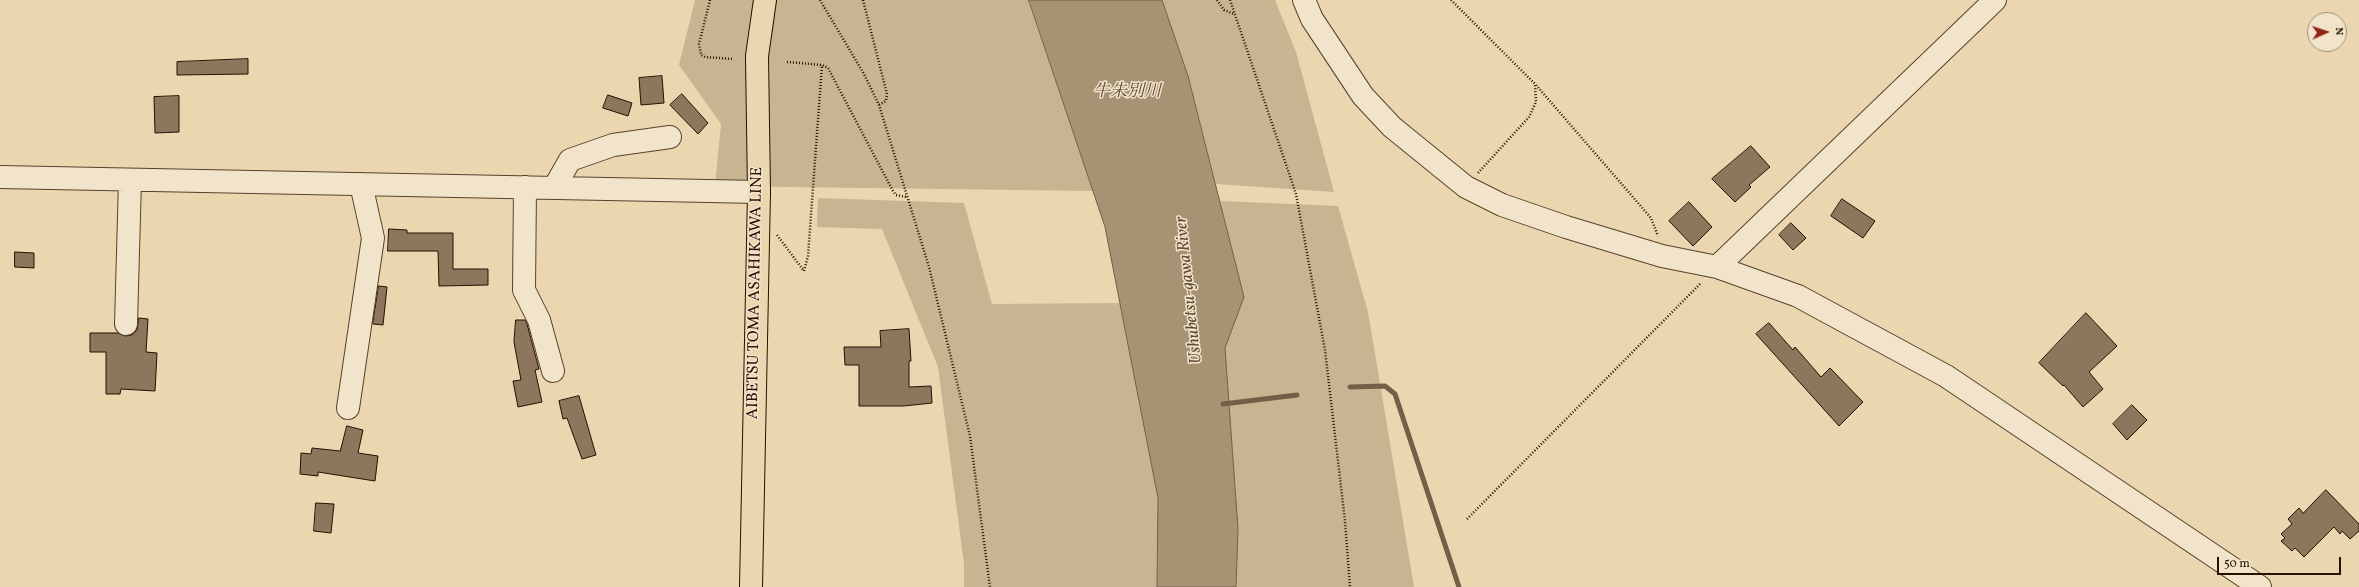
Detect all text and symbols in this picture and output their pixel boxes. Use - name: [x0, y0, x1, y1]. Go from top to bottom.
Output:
- north arrow: [2307, 12, 2347, 52]
- text: N: [2331, 27, 2346, 36]
- water label: 牛朱別川: [1093, 83, 1161, 103]
- street label: AIBETSU TOMA ASAHIKAWA LINE: [744, 167, 768, 419]
- water label: Ushubetsu-gawa River: [1172, 215, 1208, 365]
- scale bar: [2219, 549, 2343, 575]
- text: 50 m: [2224, 556, 2250, 572]

